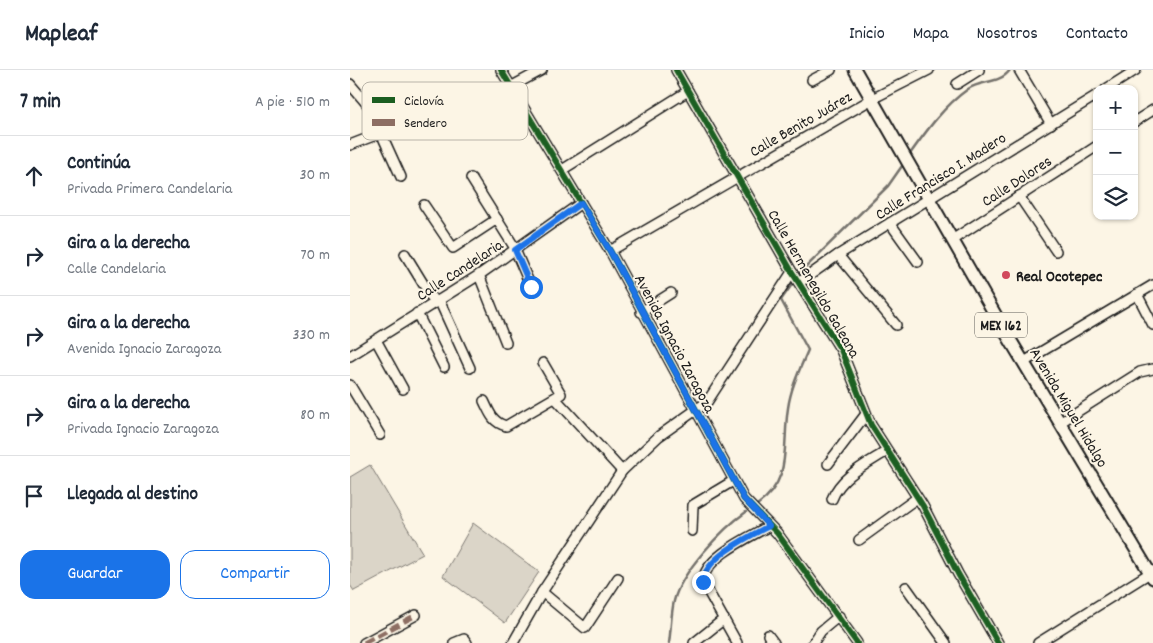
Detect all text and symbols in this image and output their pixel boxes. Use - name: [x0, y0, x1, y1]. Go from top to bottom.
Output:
- text: Mapleaf: [25, 18, 97, 52]
- text: Inicio: [849, 22, 885, 47]
- text: Mapa: [913, 22, 948, 47]
- text: Nosotros: [976, 22, 1038, 47]
- text: Contacto: [1066, 22, 1128, 47]
- legend: [362, 82, 528, 140]
- map controls: [1093, 85, 1138, 220]
- button: +: [1093, 85, 1138, 130]
- street label: Calle Benito Juárez: [746, 86, 857, 164]
- text: 7 min: [20, 88, 61, 118]
- text: A pie · 510 m: [255, 91, 330, 114]
- text: Ciclovía: [404, 92, 444, 112]
- text: Sendero: [404, 114, 447, 134]
- street label: Calle Francisco I. Madero: [871, 127, 1011, 227]
- button: −: [1093, 130, 1138, 175]
- text: Continúa: [67, 151, 130, 178]
- street label: Calle Dolores: [978, 151, 1057, 213]
- icon: ahead: [20, 162, 48, 190]
- text: 30 m: [300, 164, 330, 187]
- button: layers: [1093, 175, 1138, 220]
- text: Privada Primera Candelaria: [67, 178, 232, 201]
- street label: Calle Hermenegildo Galeana: [761, 206, 865, 363]
- text: Gira a la derecha: [67, 231, 189, 258]
- street label: Calle Candelaria: [413, 234, 508, 308]
- icon: right: [20, 242, 48, 270]
- text: 70 m: [300, 244, 330, 267]
- text: Calle Candelaria: [67, 258, 166, 281]
- place label: Real Ocotepec: [1016, 266, 1103, 289]
- marker: Real Ocotepec: [1000, 269, 1012, 281]
- street label: Avenida Ignacio Zaragoza: [627, 271, 720, 418]
- route start: [520, 276, 543, 299]
- text: Gira a la derecha: [67, 311, 189, 338]
- road number: MEX 162: [975, 312, 1027, 338]
- icon: right: [20, 322, 48, 350]
- text: 330 m: [292, 324, 330, 347]
- text: Avenida Ignacio Zaragoza: [67, 338, 221, 361]
- street label: Avenida Miguel Hidalgo: [1023, 344, 1113, 473]
- text: Gira a la derecha: [67, 391, 189, 418]
- icon: right: [20, 402, 48, 430]
- text: 80 m: [300, 404, 330, 427]
- text: Privada Ignacio Zaragoza: [67, 418, 219, 441]
- icon: arrive: [20, 482, 48, 510]
- text: Llegada al destino: [67, 482, 198, 509]
- button: Guardar: [20, 550, 170, 599]
- button: Compartir: [180, 550, 330, 599]
- route end: [692, 571, 715, 594]

